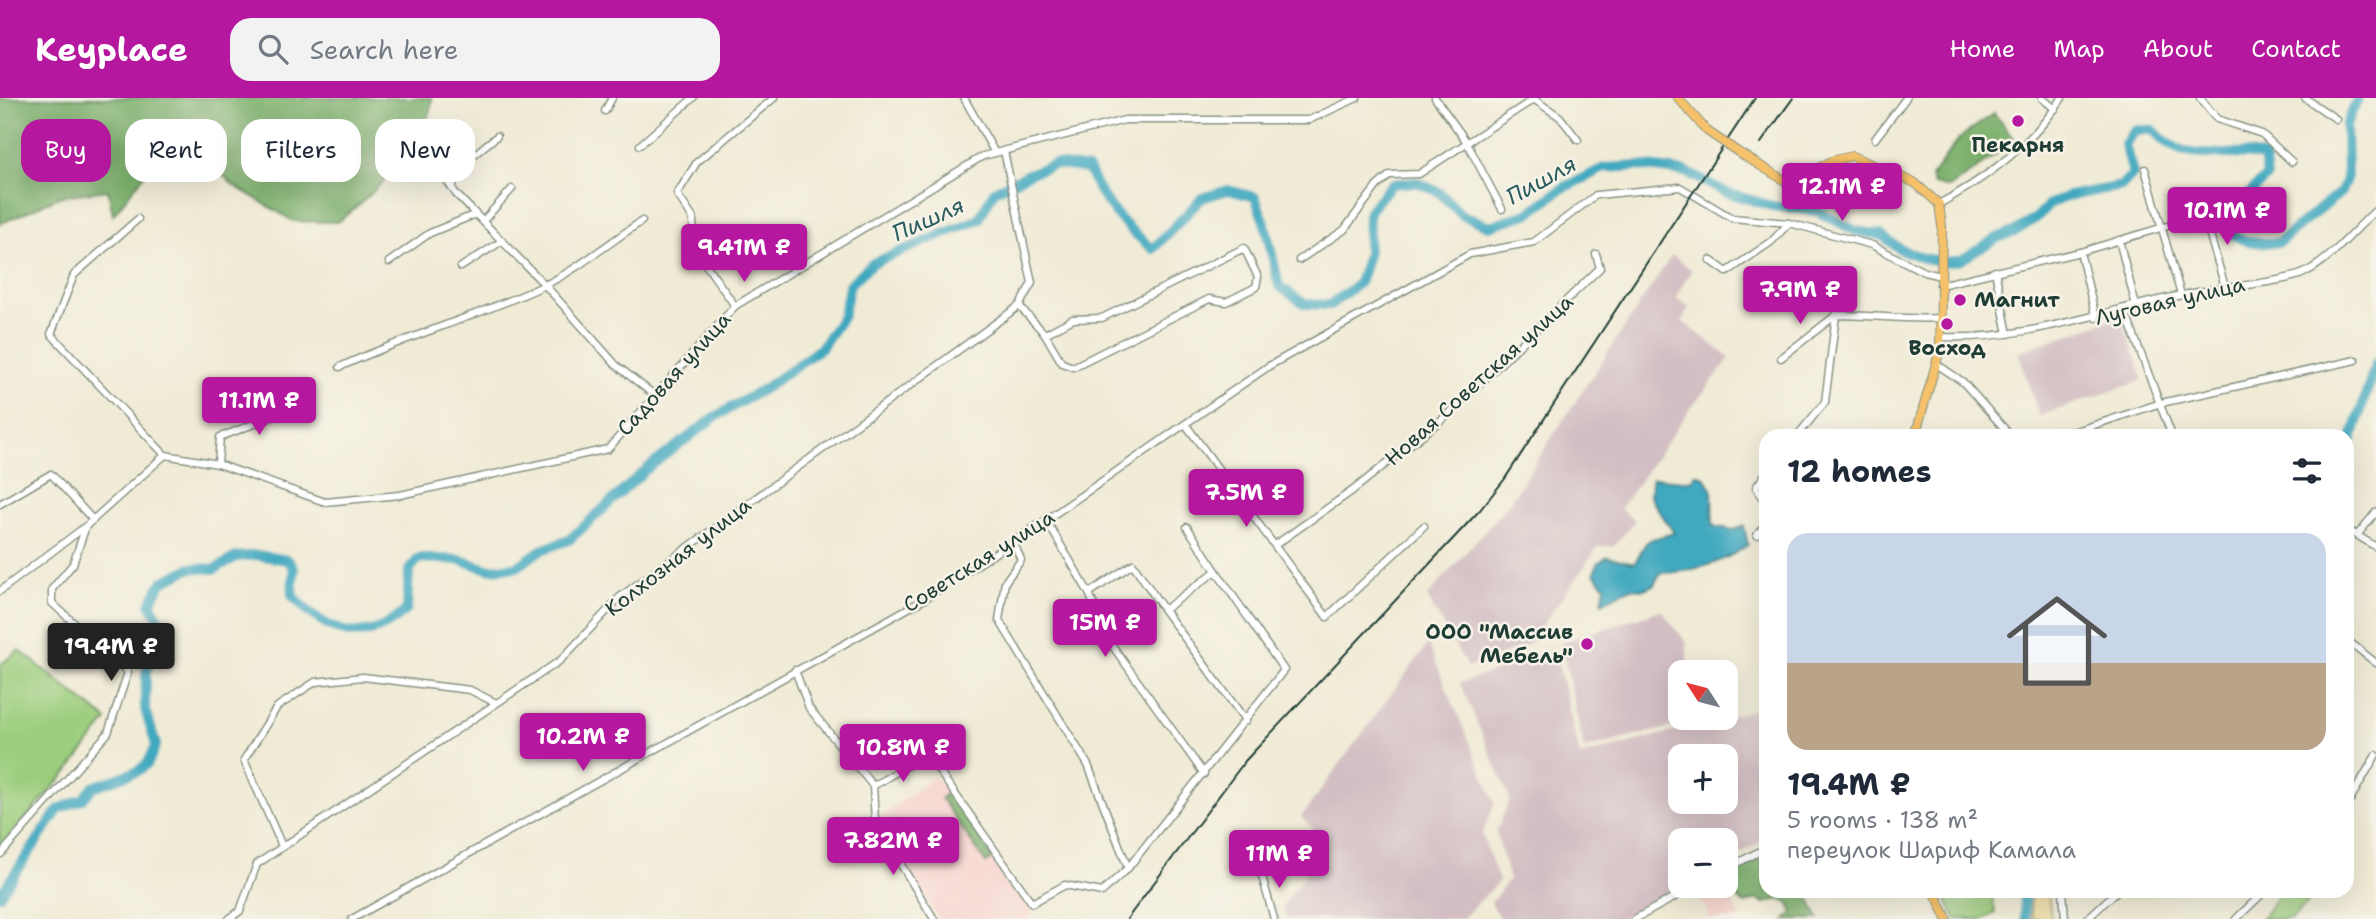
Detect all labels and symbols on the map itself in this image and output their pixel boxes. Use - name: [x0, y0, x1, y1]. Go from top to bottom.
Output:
- marker: Пекарня: [2010, 113, 2026, 129]
- place label: Пекарня: [1972, 131, 2064, 159]
- water label: Пишля: [1501, 148, 1581, 212]
- pin: 12.1M ₽: [1777, 164, 1907, 223]
- pin: 10.1M ₽: [2162, 188, 2292, 247]
- water label: Пишля: [887, 190, 969, 248]
- pin: 9.41M ₽: [679, 225, 809, 284]
- pin: 7.9M ₽: [1743, 266, 1857, 326]
- street label: Луговая улица: [2092, 270, 2248, 332]
- place label: Магнит: [1974, 286, 2060, 314]
- street label: Новая Советская улица: [1379, 288, 1579, 472]
- marker: Магнит: [1952, 292, 1968, 308]
- street label: Садовая улица: [611, 306, 737, 442]
- marker: Восход: [1939, 316, 1955, 332]
- place label: Восход: [1908, 334, 1986, 362]
- pin: 11.1M ₽: [194, 378, 324, 437]
- pin: 7.5M ₽: [1189, 470, 1303, 529]
- street label: Колхозная улица: [599, 491, 757, 623]
- street label: Советская улица: [898, 503, 1060, 619]
- pin: 15M ₽: [1056, 600, 1154, 659]
- place label: ООО "Массив Мебель": [1425, 618, 1573, 670]
- pin: 19.4M ₽: [46, 624, 176, 683]
- marker: ООО "Массив Мебель": [1579, 636, 1595, 652]
- north arrow: [1668, 660, 1738, 730]
- pin: 10.2M ₽: [518, 714, 648, 773]
- pin: 10.8M ₽: [838, 724, 968, 784]
- pin: 7.82M ₽: [828, 818, 958, 877]
- pin: 11M ₽: [1230, 830, 1328, 890]

